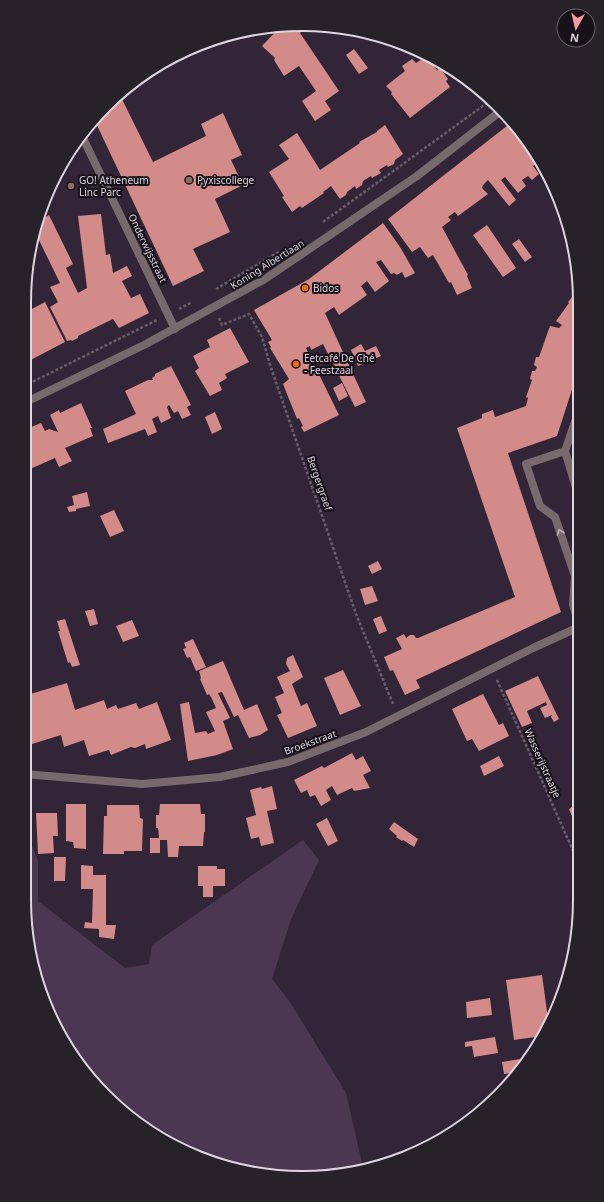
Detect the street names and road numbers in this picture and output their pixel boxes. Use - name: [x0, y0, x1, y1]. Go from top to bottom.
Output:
- street label: Onderwijsstraat: [125, 211, 171, 285]
- street label: Koning Albertlaan: [227, 236, 307, 292]
- street label: Bergergraef: [304, 454, 336, 513]
- street label: Broekstraat: [282, 726, 338, 758]
- street label: Wasserijstraatje: [521, 726, 565, 800]

